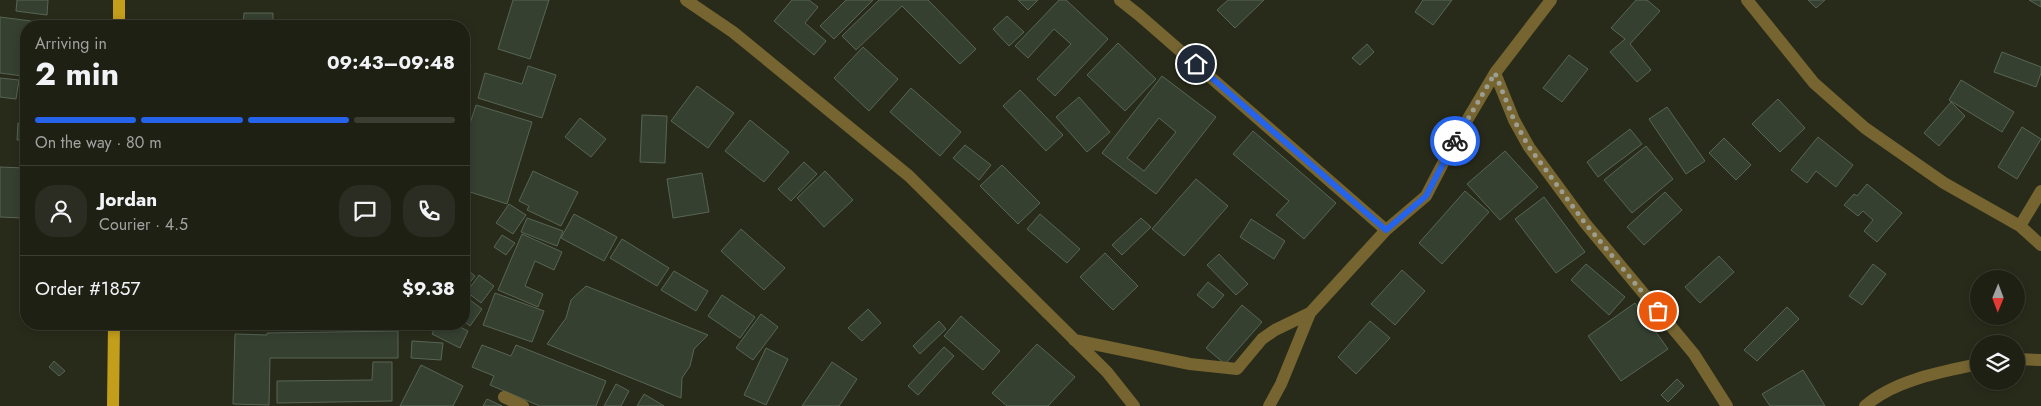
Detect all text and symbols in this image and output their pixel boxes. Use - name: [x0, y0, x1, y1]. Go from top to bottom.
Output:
- text: Arriving in: [35, 32, 107, 55]
- pin: [1175, 43, 1217, 85]
- text: 09:43–09:48: [327, 49, 455, 76]
- icon: home: [1182, 50, 1210, 78]
- text: 2 min: [35, 51, 119, 97]
- courier: [1430, 116, 1480, 166]
- icon: bike: [1441, 127, 1469, 155]
- text: On the way · 80 m: [35, 131, 162, 154]
- button: person: [35, 185, 87, 237]
- button: chat: [339, 185, 391, 237]
- button: phone: [403, 185, 455, 237]
- text: Jordan: [99, 186, 157, 213]
- text: Courier · 4.5: [99, 213, 188, 236]
- north arrow: [1970, 270, 2025, 325]
- map controls: [1970, 270, 2025, 390]
- text: Order #1857: [35, 275, 140, 302]
- text: $9.38: [402, 275, 455, 302]
- pin: [1637, 290, 1679, 332]
- icon: bag: [1644, 297, 1672, 325]
- button: layers: [1970, 335, 2025, 390]

